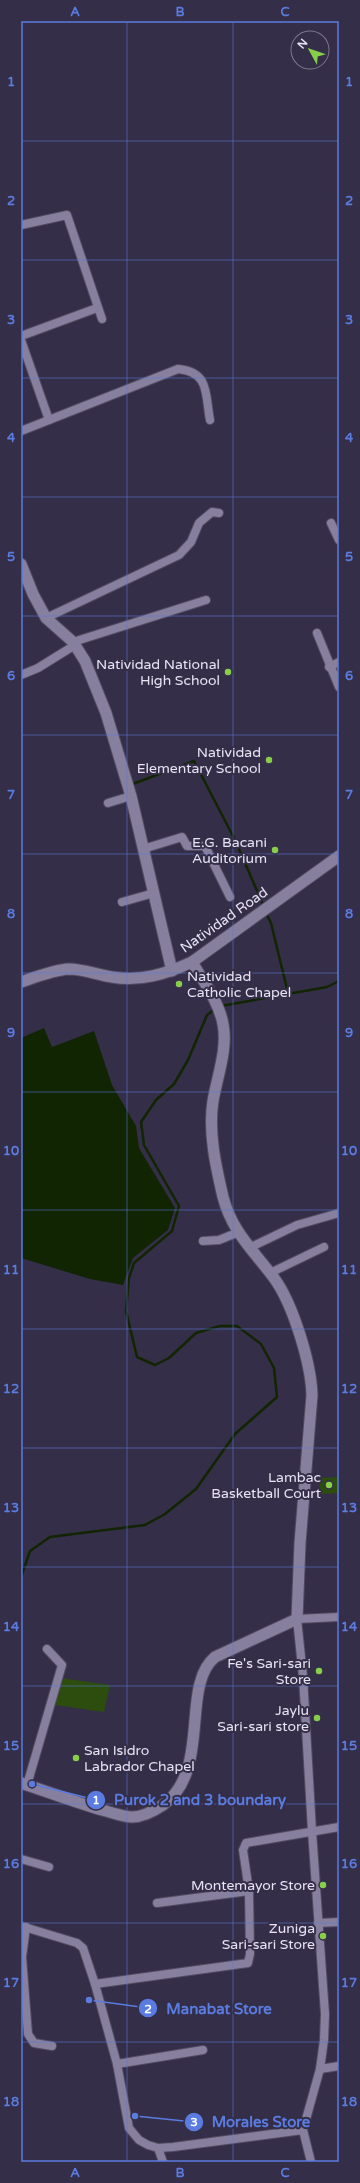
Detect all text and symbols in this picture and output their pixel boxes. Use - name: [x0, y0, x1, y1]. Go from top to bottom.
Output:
- text: A: [70, 4, 80, 20]
- text: B: [175, 4, 185, 20]
- text: C: [280, 4, 290, 20]
- north arrow: [290, 30, 330, 70]
- text: N: [295, 36, 311, 51]
- text: 1: [7, 74, 15, 90]
- text: 1: [345, 74, 353, 90]
- text: 2: [7, 193, 15, 209]
- text: 2: [345, 193, 353, 209]
- text: 3: [7, 312, 15, 328]
- text: 3: [345, 312, 353, 328]
- text: 4: [7, 430, 16, 446]
- text: 4: [345, 430, 354, 446]
- text: 5: [7, 549, 15, 565]
- text: 5: [345, 549, 353, 565]
- place label: Natividad National High School: [96, 656, 220, 689]
- marker: Natividad National High School: [223, 667, 233, 677]
- text: 6: [7, 668, 15, 684]
- text: 6: [345, 668, 353, 684]
- place label: Natividad Elementary School: [137, 744, 261, 777]
- marker: Natividad Elementary School: [264, 755, 274, 765]
- text: 7: [7, 787, 15, 803]
- text: 7: [345, 787, 353, 803]
- place label: E.G. Bacani Auditorium: [192, 834, 267, 867]
- marker: E.G. Bacani Auditorium: [270, 845, 280, 855]
- street label: Natividad Road: [177, 883, 271, 957]
- text: 8: [7, 906, 15, 922]
- text: 8: [345, 906, 353, 922]
- place label: Natividad Catholic Chapel: [187, 968, 291, 1001]
- marker: Natividad Catholic Chapel: [174, 979, 184, 989]
- text: 9: [7, 1025, 15, 1041]
- text: 9: [345, 1025, 353, 1041]
- text: 10: [3, 1143, 19, 1159]
- text: 10: [341, 1143, 357, 1159]
- text: 11: [3, 1262, 19, 1278]
- text: 11: [341, 1262, 357, 1278]
- text: 12: [3, 1381, 19, 1397]
- text: 12: [341, 1381, 357, 1397]
- place label: Lambac Basketball Court: [211, 1469, 322, 1502]
- marker: Lambac Basketball Court: [324, 1480, 334, 1490]
- text: 13: [3, 1500, 19, 1516]
- text: 13: [341, 1500, 357, 1516]
- text: 14: [3, 1619, 20, 1635]
- text: 14: [341, 1619, 358, 1635]
- place label: Fe's Sari-sari Store: [227, 1655, 311, 1688]
- marker: Fe's Sari-sari Store: [314, 1666, 324, 1676]
- place label: Jaylu Sari-sari store: [217, 1702, 309, 1735]
- marker: Jaylu Sari-sari store: [312, 1713, 322, 1723]
- text: 15: [3, 1738, 19, 1754]
- text: 15: [341, 1738, 357, 1754]
- place label: San Isidro Labrador Chapel: [84, 1742, 195, 1775]
- marker: San Isidro Labrador Chapel: [71, 1753, 81, 1763]
- callout: Purok 2 and 3 boundary: [86, 1786, 294, 1813]
- text: Purok 2 and 3 boundary: [114, 1791, 286, 1810]
- text: 1: [92, 1793, 100, 1807]
- text: 16: [3, 1856, 19, 1872]
- text: 16: [341, 1856, 357, 1872]
- place label: Montemayor Store: [191, 1877, 315, 1894]
- marker: Montemayor Store: [318, 1880, 328, 1890]
- place label: Zuniga Sari-sari Store: [222, 1920, 315, 1953]
- marker: Zuniga Sari-sari Store: [318, 1931, 328, 1941]
- text: 17: [3, 1975, 19, 1991]
- text: 17: [341, 1975, 357, 1991]
- callout: Manabat Store: [138, 1995, 279, 2022]
- text: Manabat Store: [166, 2000, 272, 2018]
- text: 2: [144, 2002, 152, 2016]
- text: 18: [3, 2094, 19, 2110]
- text: 18: [341, 2094, 357, 2110]
- callout: Morales Store: [184, 2108, 319, 2135]
- text: Morales Store: [212, 2113, 311, 2131]
- text: 3: [190, 2115, 198, 2129]
- text: A: [70, 2165, 80, 2181]
- text: B: [175, 2165, 185, 2181]
- text: C: [280, 2165, 290, 2181]

